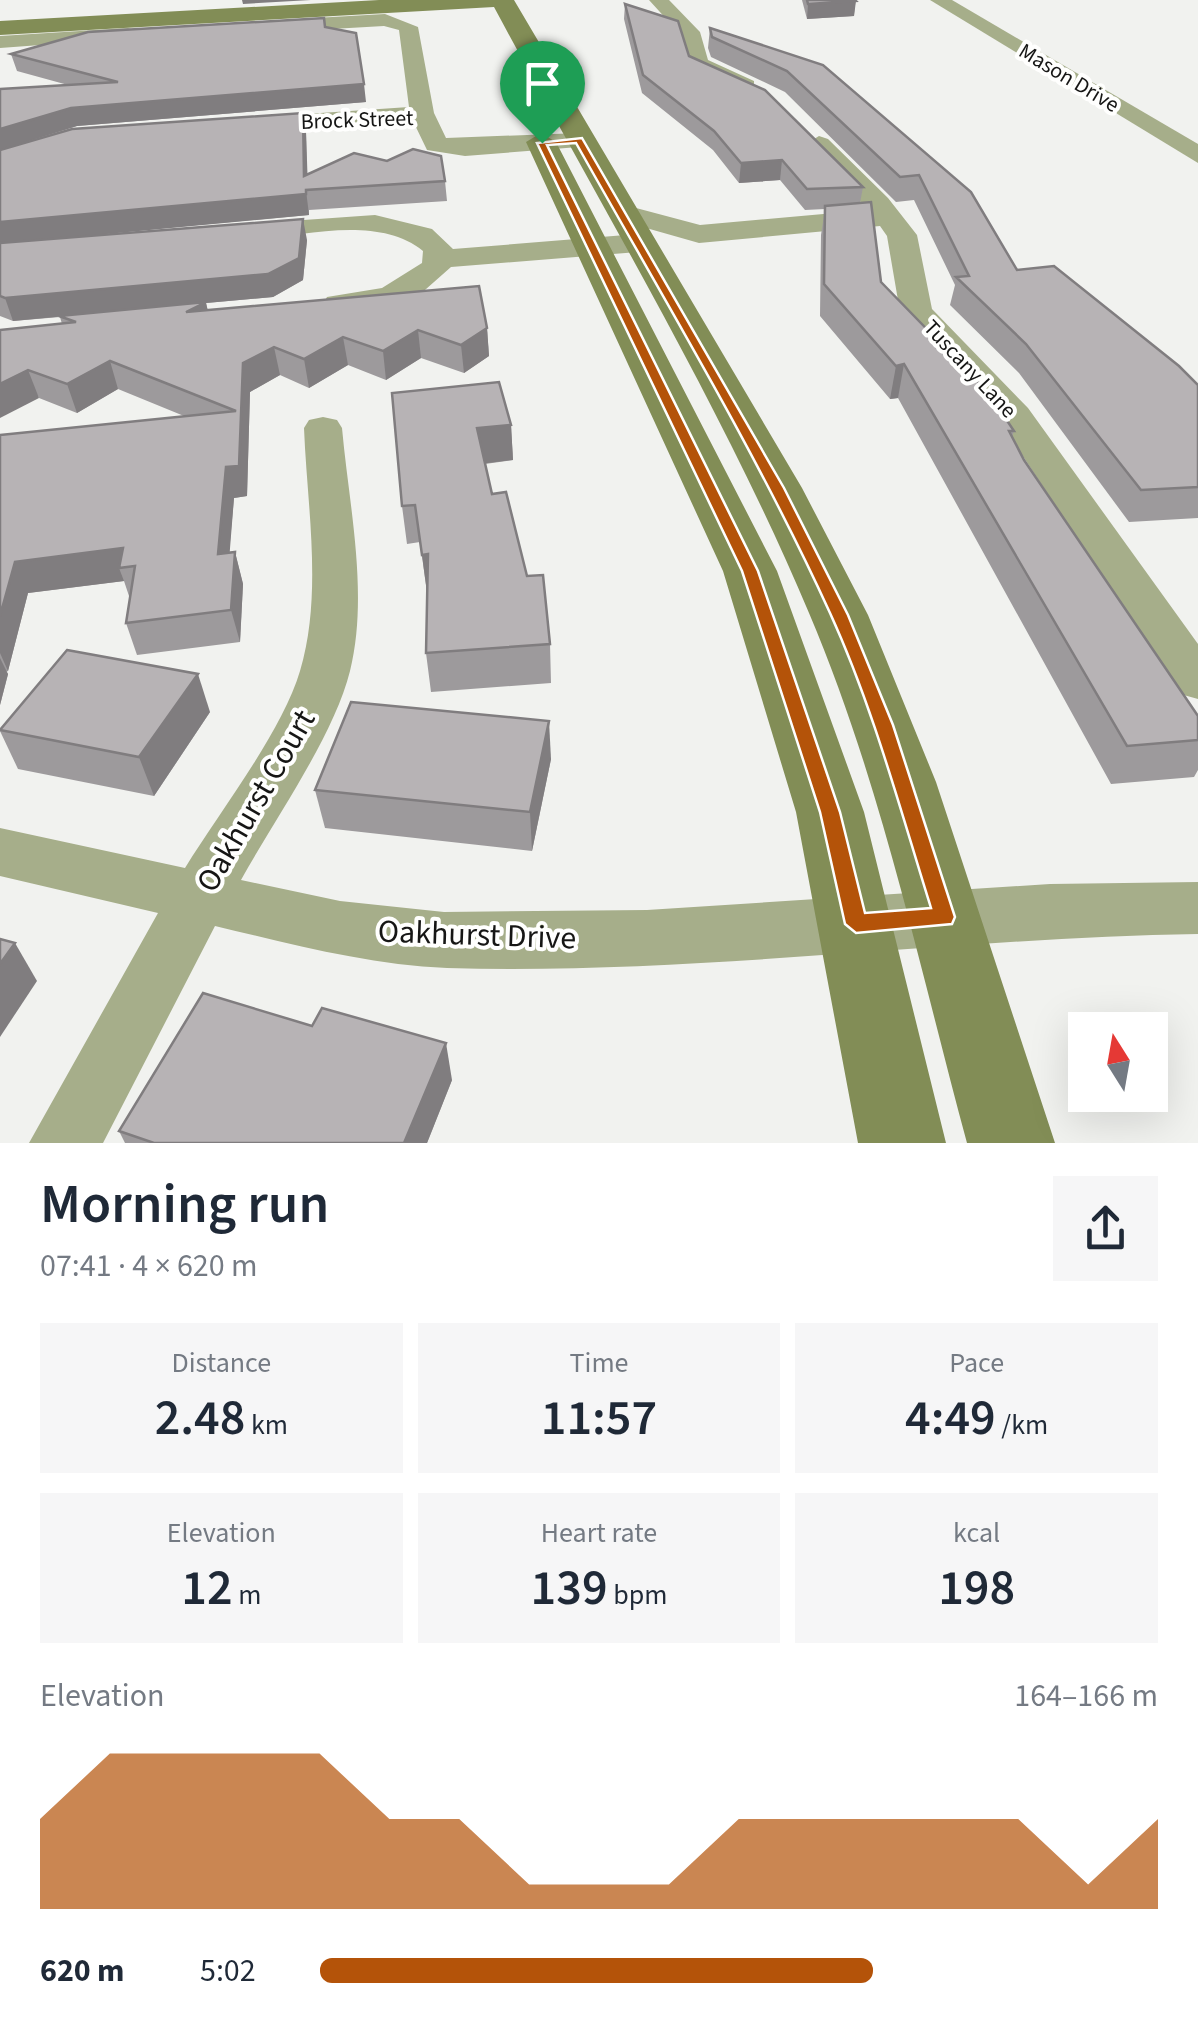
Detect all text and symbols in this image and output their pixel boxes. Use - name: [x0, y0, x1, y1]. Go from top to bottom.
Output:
- street label: Mason Drive: [1013, 35, 1125, 121]
- pin: [500, 41, 585, 144]
- icon: arrive: [515, 56, 570, 111]
- street label: Brock Street: [300, 102, 414, 138]
- street label: Tuscany Lane: [916, 313, 1024, 425]
- street label: Oakhurst Court: [185, 701, 327, 901]
- street label: Oakhurst Drive: [377, 909, 577, 961]
- north arrow: [1068, 1012, 1168, 1112]
- map controls: [1068, 1012, 1168, 1112]
- text: Morning run: [40, 1166, 329, 1244]
- button: share: [1053, 1176, 1158, 1281]
- text: 07:41 · 4 × 620 m: [40, 1243, 258, 1289]
- text: Distance: [172, 1343, 271, 1383]
- text: Time: [569, 1343, 628, 1383]
- text: Pace: [949, 1343, 1004, 1383]
- text: 2.48: [155, 1383, 245, 1454]
- text: 11:57: [541, 1383, 657, 1454]
- text: 4:49: [905, 1383, 996, 1454]
- text: km: [245, 1405, 288, 1445]
- text: /km: [996, 1405, 1048, 1445]
- text: Elevation: [167, 1513, 276, 1553]
- text: Heart rate: [541, 1513, 657, 1553]
- text: kcal: [953, 1513, 1000, 1553]
- text: 12: [181, 1553, 233, 1624]
- text: 139: [531, 1553, 608, 1624]
- text: 198: [938, 1553, 1015, 1624]
- text: m: [233, 1575, 261, 1615]
- text: bpm: [608, 1575, 667, 1615]
- text: Elevation: [40, 1673, 165, 1719]
- text: 164–166 m: [1014, 1673, 1158, 1719]
- text: 620 m: [40, 1948, 125, 1994]
- text: 5:02: [200, 1948, 256, 1994]

